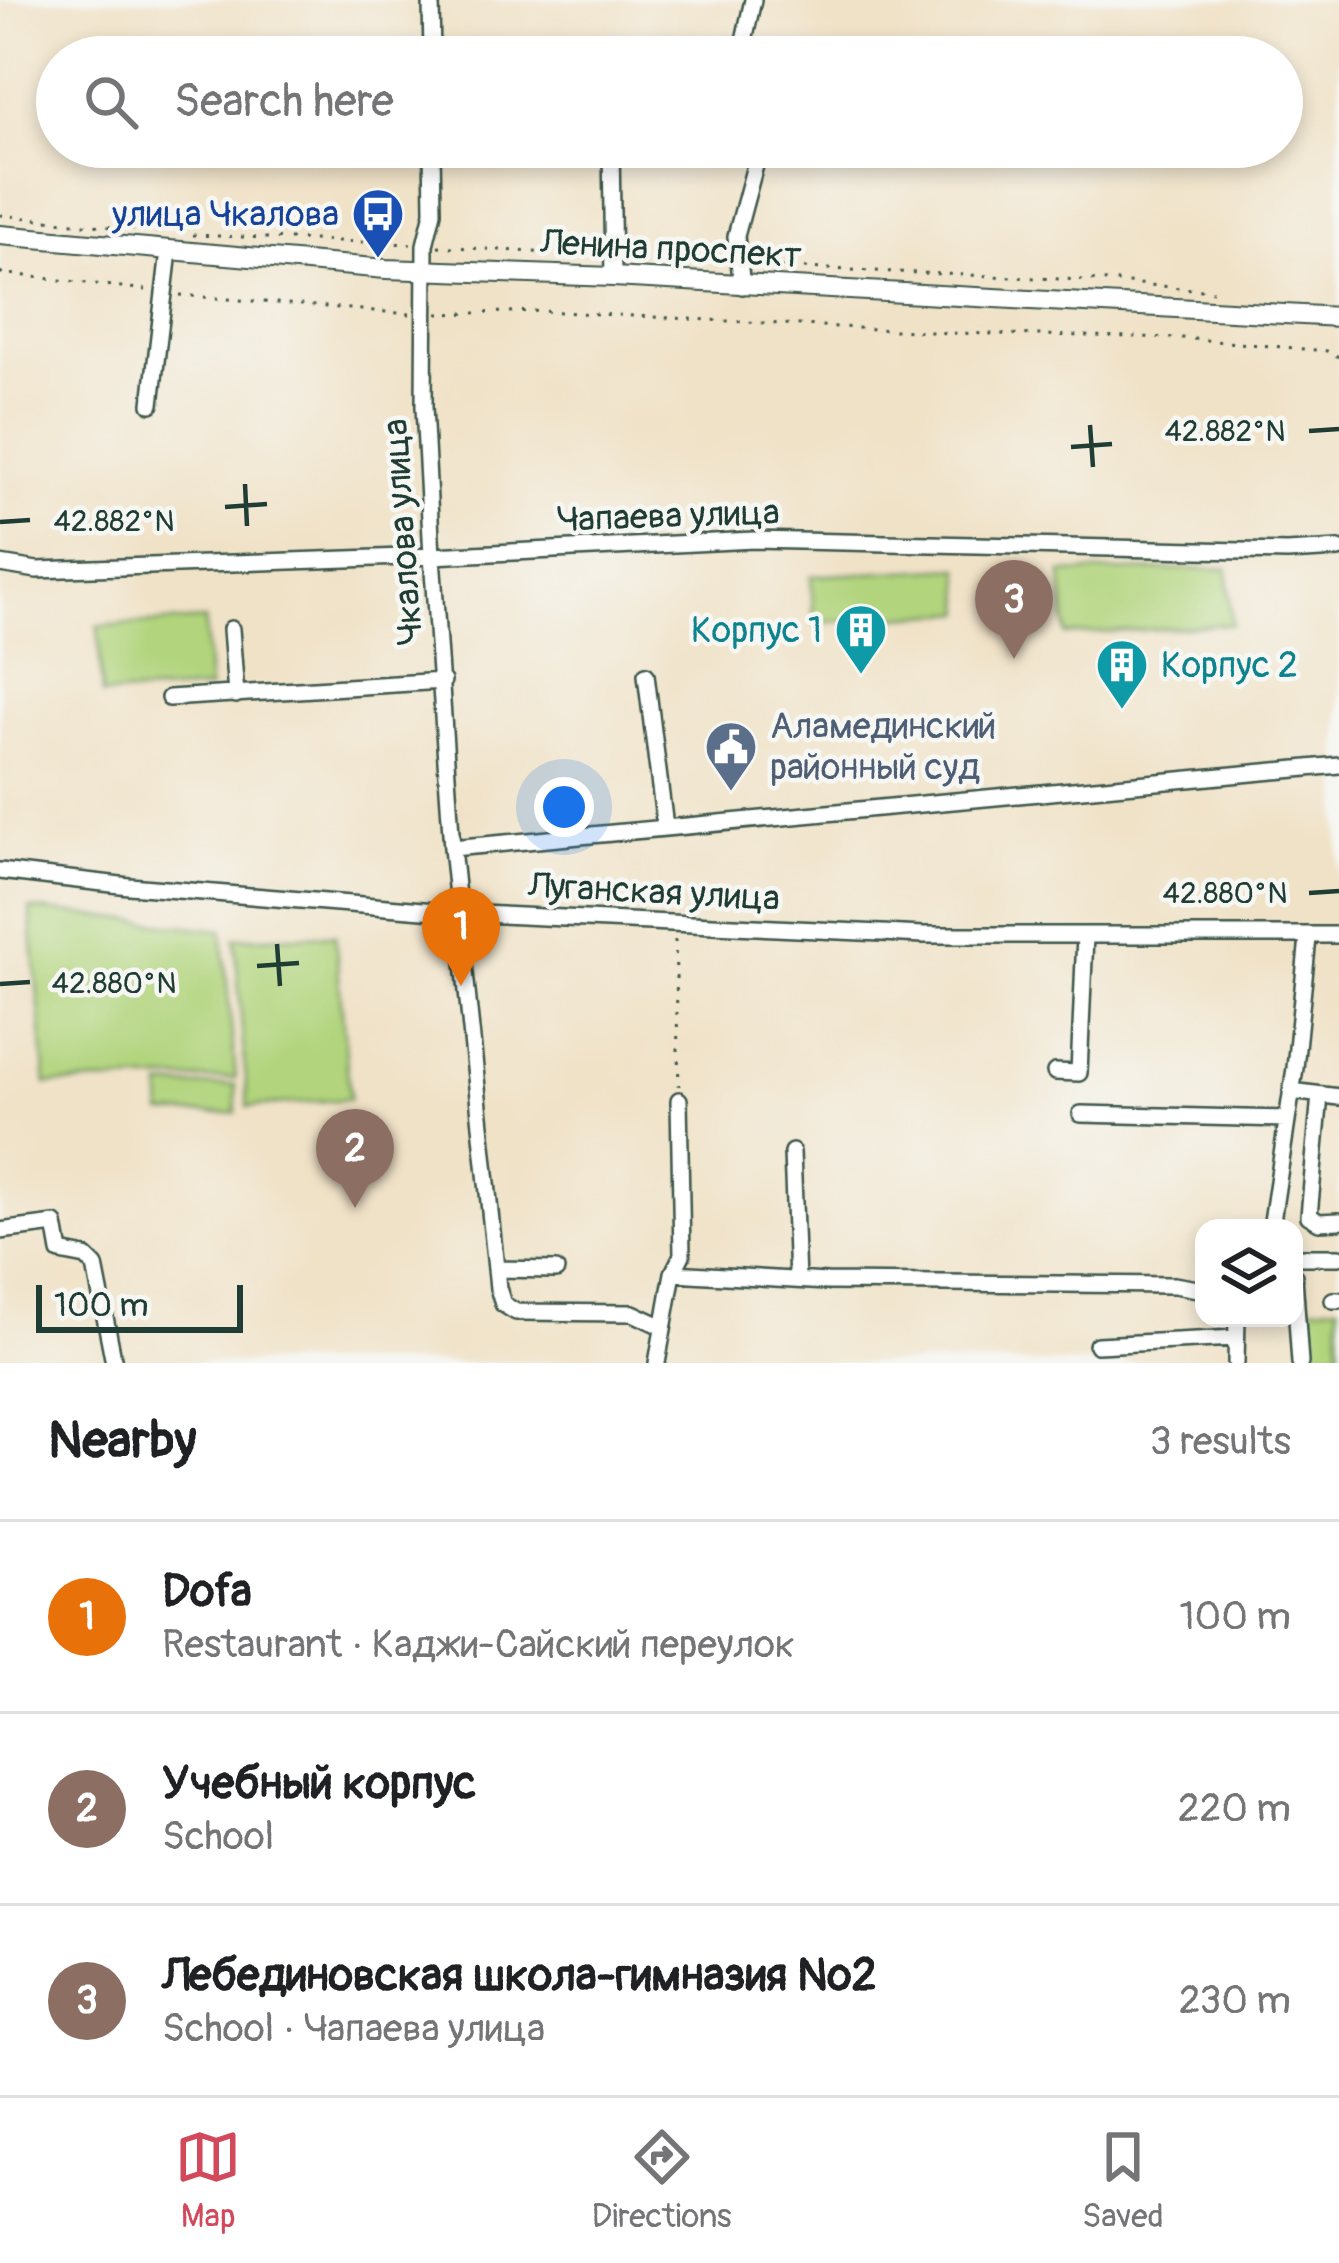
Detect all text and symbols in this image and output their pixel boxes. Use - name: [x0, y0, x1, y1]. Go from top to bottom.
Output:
- search box: [36, 36, 1303, 168]
- icon: search: [78, 69, 144, 135]
- text: Search here: [174, 74, 394, 130]
- bus stop icon: улица Чкалова: [350, 186, 406, 260]
- place label: улица Чкалова: [111, 192, 339, 237]
- street label: Ленина проспект: [538, 220, 803, 278]
- text: 42.882°N: [1164, 413, 1286, 450]
- street label: Чкалова улица: [373, 417, 433, 647]
- street label: Чапаева улица: [556, 490, 780, 542]
- text: 42.882°N: [53, 503, 175, 540]
- pin: 3: [975, 560, 1053, 659]
- building icon: Корпус 1: [833, 602, 889, 676]
- place label: Корпус 1: [691, 608, 822, 653]
- building icon: Корпус 2: [1094, 637, 1150, 711]
- place label: Корпус 2: [1161, 643, 1298, 688]
- place label: Аламединский районный суд: [770, 704, 996, 790]
- public building icon: Аламединский районный суд: [703, 719, 759, 793]
- your location: [534, 777, 594, 837]
- street label: Луганская улица: [526, 863, 781, 921]
- text: 42.880°N: [1163, 875, 1287, 912]
- pin: 1: [422, 887, 500, 986]
- text: 42.880°N: [52, 965, 176, 1002]
- pin: 2: [316, 1109, 394, 1208]
- map controls: [1195, 1219, 1303, 1327]
- button: layers: [1195, 1219, 1303, 1327]
- scale bar: [36, 1279, 243, 1332]
- text: 100 m: [54, 1285, 148, 1326]
- text: Nearby: [48, 1409, 196, 1473]
- text: 3 results: [1150, 1417, 1291, 1466]
- text: Dofa: [162, 1564, 252, 1620]
- text: 1: [79, 1592, 95, 1641]
- text: 100 m: [1179, 1592, 1291, 1641]
- text: Restaurant · Каджи-Сайский переулок: [162, 1620, 795, 1669]
- text: Учебный корпус: [162, 1756, 476, 1812]
- text: 2: [76, 1784, 98, 1833]
- text: 220 m: [1178, 1784, 1291, 1833]
- text: School: [162, 1812, 274, 1861]
- text: Лебединовская школа-гимназия №2: [162, 1948, 877, 2004]
- text: 3: [76, 1976, 98, 2025]
- text: 230 m: [1179, 1976, 1291, 2025]
- text: School · Чапаева улица: [162, 2004, 545, 2053]
- tab: Map: [175, 2124, 241, 2237]
- tab: Directions: [592, 2124, 732, 2237]
- tab: Saved: [1082, 2124, 1164, 2237]

